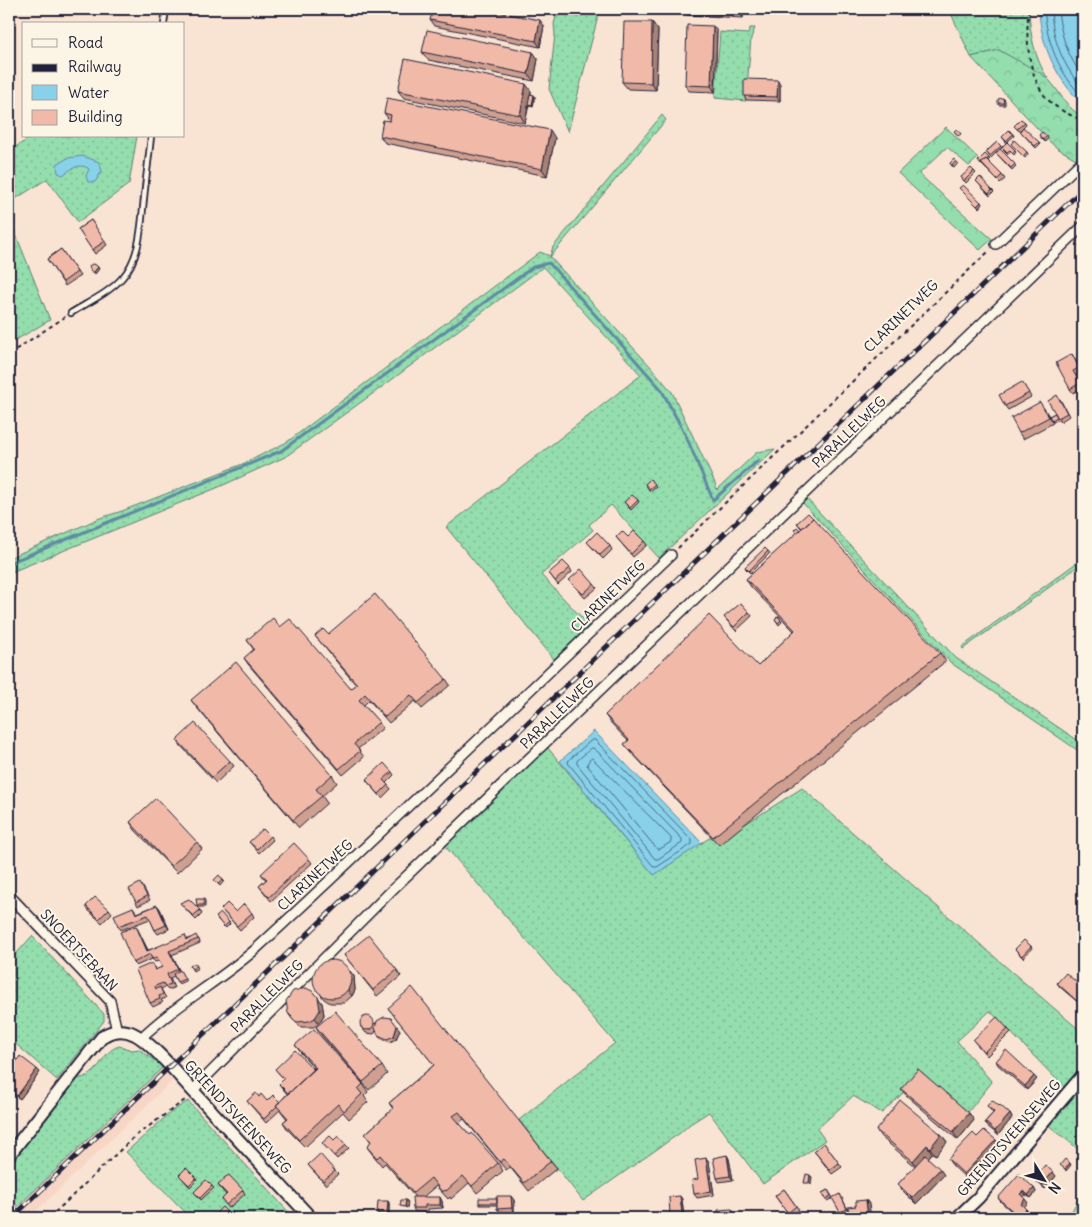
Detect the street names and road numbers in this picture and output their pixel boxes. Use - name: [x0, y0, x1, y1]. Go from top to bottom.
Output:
- street label: CLARINETWEG: [860, 276, 942, 356]
- street label: PARALLELWEG: [808, 392, 890, 472]
- street label: CLARINETWEG: [567, 556, 649, 636]
- street label: PARALLELWEG: [516, 673, 598, 753]
- street label: CLARINETWEG: [273, 835, 357, 915]
- street label: SNOERTSEBAAN: [37, 905, 121, 995]
- street label: PARALLELWEG: [227, 956, 307, 1036]
- street label: GRIENDTSVEENSEWEG: [181, 1056, 295, 1178]
- street label: GRIENDTSVEENSEWEG: [954, 1076, 1064, 1200]

